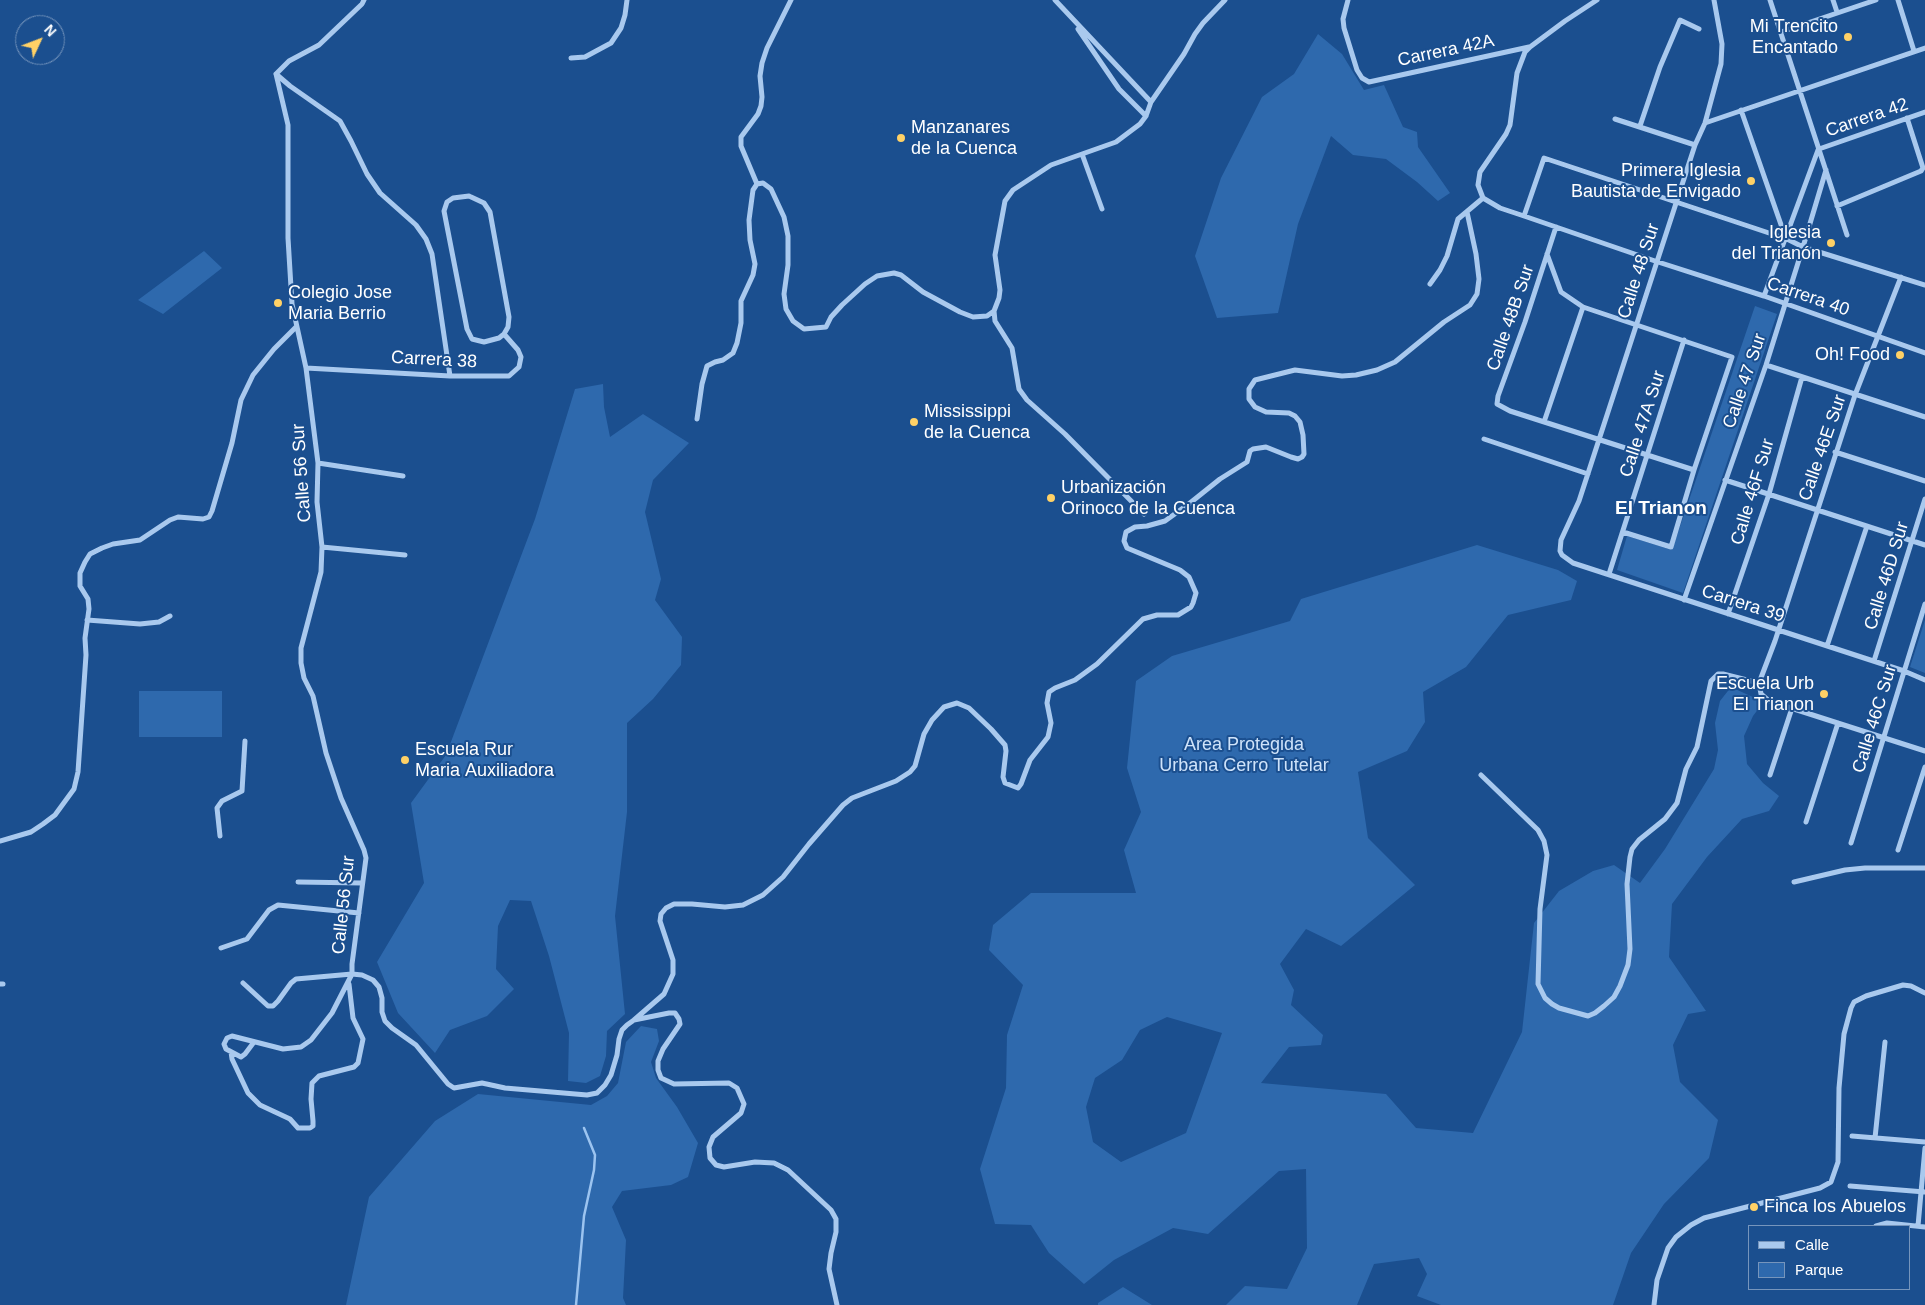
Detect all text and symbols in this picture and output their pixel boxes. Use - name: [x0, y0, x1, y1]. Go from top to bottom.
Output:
- north arrow: [15, 15, 65, 65]
- place label: Mi Trencito Encantado: [1750, 16, 1838, 58]
- text: N: [41, 21, 60, 40]
- street label: Carrera 42A: [1396, 30, 1496, 72]
- marker: Mi Trencito Encantado: [1842, 31, 1854, 43]
- street label: Carrera 42: [1823, 94, 1911, 142]
- place label: Manzanares de la Cuenca: [911, 117, 1017, 160]
- marker: Manzanares de la Cuenca: [895, 132, 907, 144]
- place label: Primera Iglesia Bautista de Envigado: [1571, 160, 1741, 202]
- marker: Primera Iglesia Bautista de Envigado: [1745, 175, 1757, 187]
- street label: Calle 48 Sur: [1613, 221, 1665, 321]
- place label: Iglesia del Trianón: [1732, 222, 1821, 264]
- marker: Iglesia del Trianón: [1825, 237, 1837, 249]
- street label: Calle 48B Sur: [1483, 262, 1539, 374]
- street label: Carrera 40: [1764, 273, 1852, 321]
- place label: Colegio Jose Maria Berrio: [288, 282, 392, 324]
- marker: Colegio Jose Maria Berrio: [272, 297, 284, 309]
- street label: Calle 47 Sur: [1719, 331, 1771, 431]
- place label: Oh! Food: [1815, 344, 1890, 366]
- street label: Carrera 38: [390, 347, 478, 373]
- marker: Oh! Food: [1894, 349, 1906, 361]
- street label: Calle 47A Sur: [1616, 368, 1670, 480]
- street label: Calle 46E Sur: [1795, 392, 1851, 504]
- place label: Mississippi de la Cuenca: [924, 401, 1030, 444]
- marker: Mississippi de la Cuenca: [908, 416, 920, 428]
- street label: Calle 56 Sur: [288, 423, 316, 523]
- street label: Calle 46F Sur: [1727, 436, 1779, 548]
- place label: Urbanización Orinoco de la Cuenca: [1061, 477, 1235, 520]
- marker: Urbanización Orinoco de la Cuenca: [1045, 492, 1057, 504]
- district label: El Trianon: [1615, 498, 1707, 520]
- street label: Calle 46D Sur: [1860, 519, 1914, 633]
- street label: Carrera 39: [1699, 580, 1787, 628]
- street label: Calle 46C Sur: [1848, 662, 1902, 776]
- place label: Escuela Urb El Trianon: [1716, 673, 1814, 716]
- marker: Escuela Urb El Trianon: [1818, 688, 1830, 700]
- park label: Area Protegida Urbana Cerro Tutelar: [1159, 734, 1329, 776]
- place label: Escuela Rur Maria Auxiliadora: [415, 739, 554, 782]
- marker: Escuela Rur Maria Auxiliadora: [399, 754, 411, 766]
- street label: Calle 56 Sur: [328, 855, 360, 955]
- place label: Finca los Abuelos: [1764, 1196, 1906, 1218]
- marker: Finca los Abuelos: [1748, 1201, 1760, 1213]
- legend: [1748, 1225, 1910, 1290]
- text: Calle: [1795, 1236, 1829, 1253]
- text: Parque: [1795, 1261, 1843, 1278]

